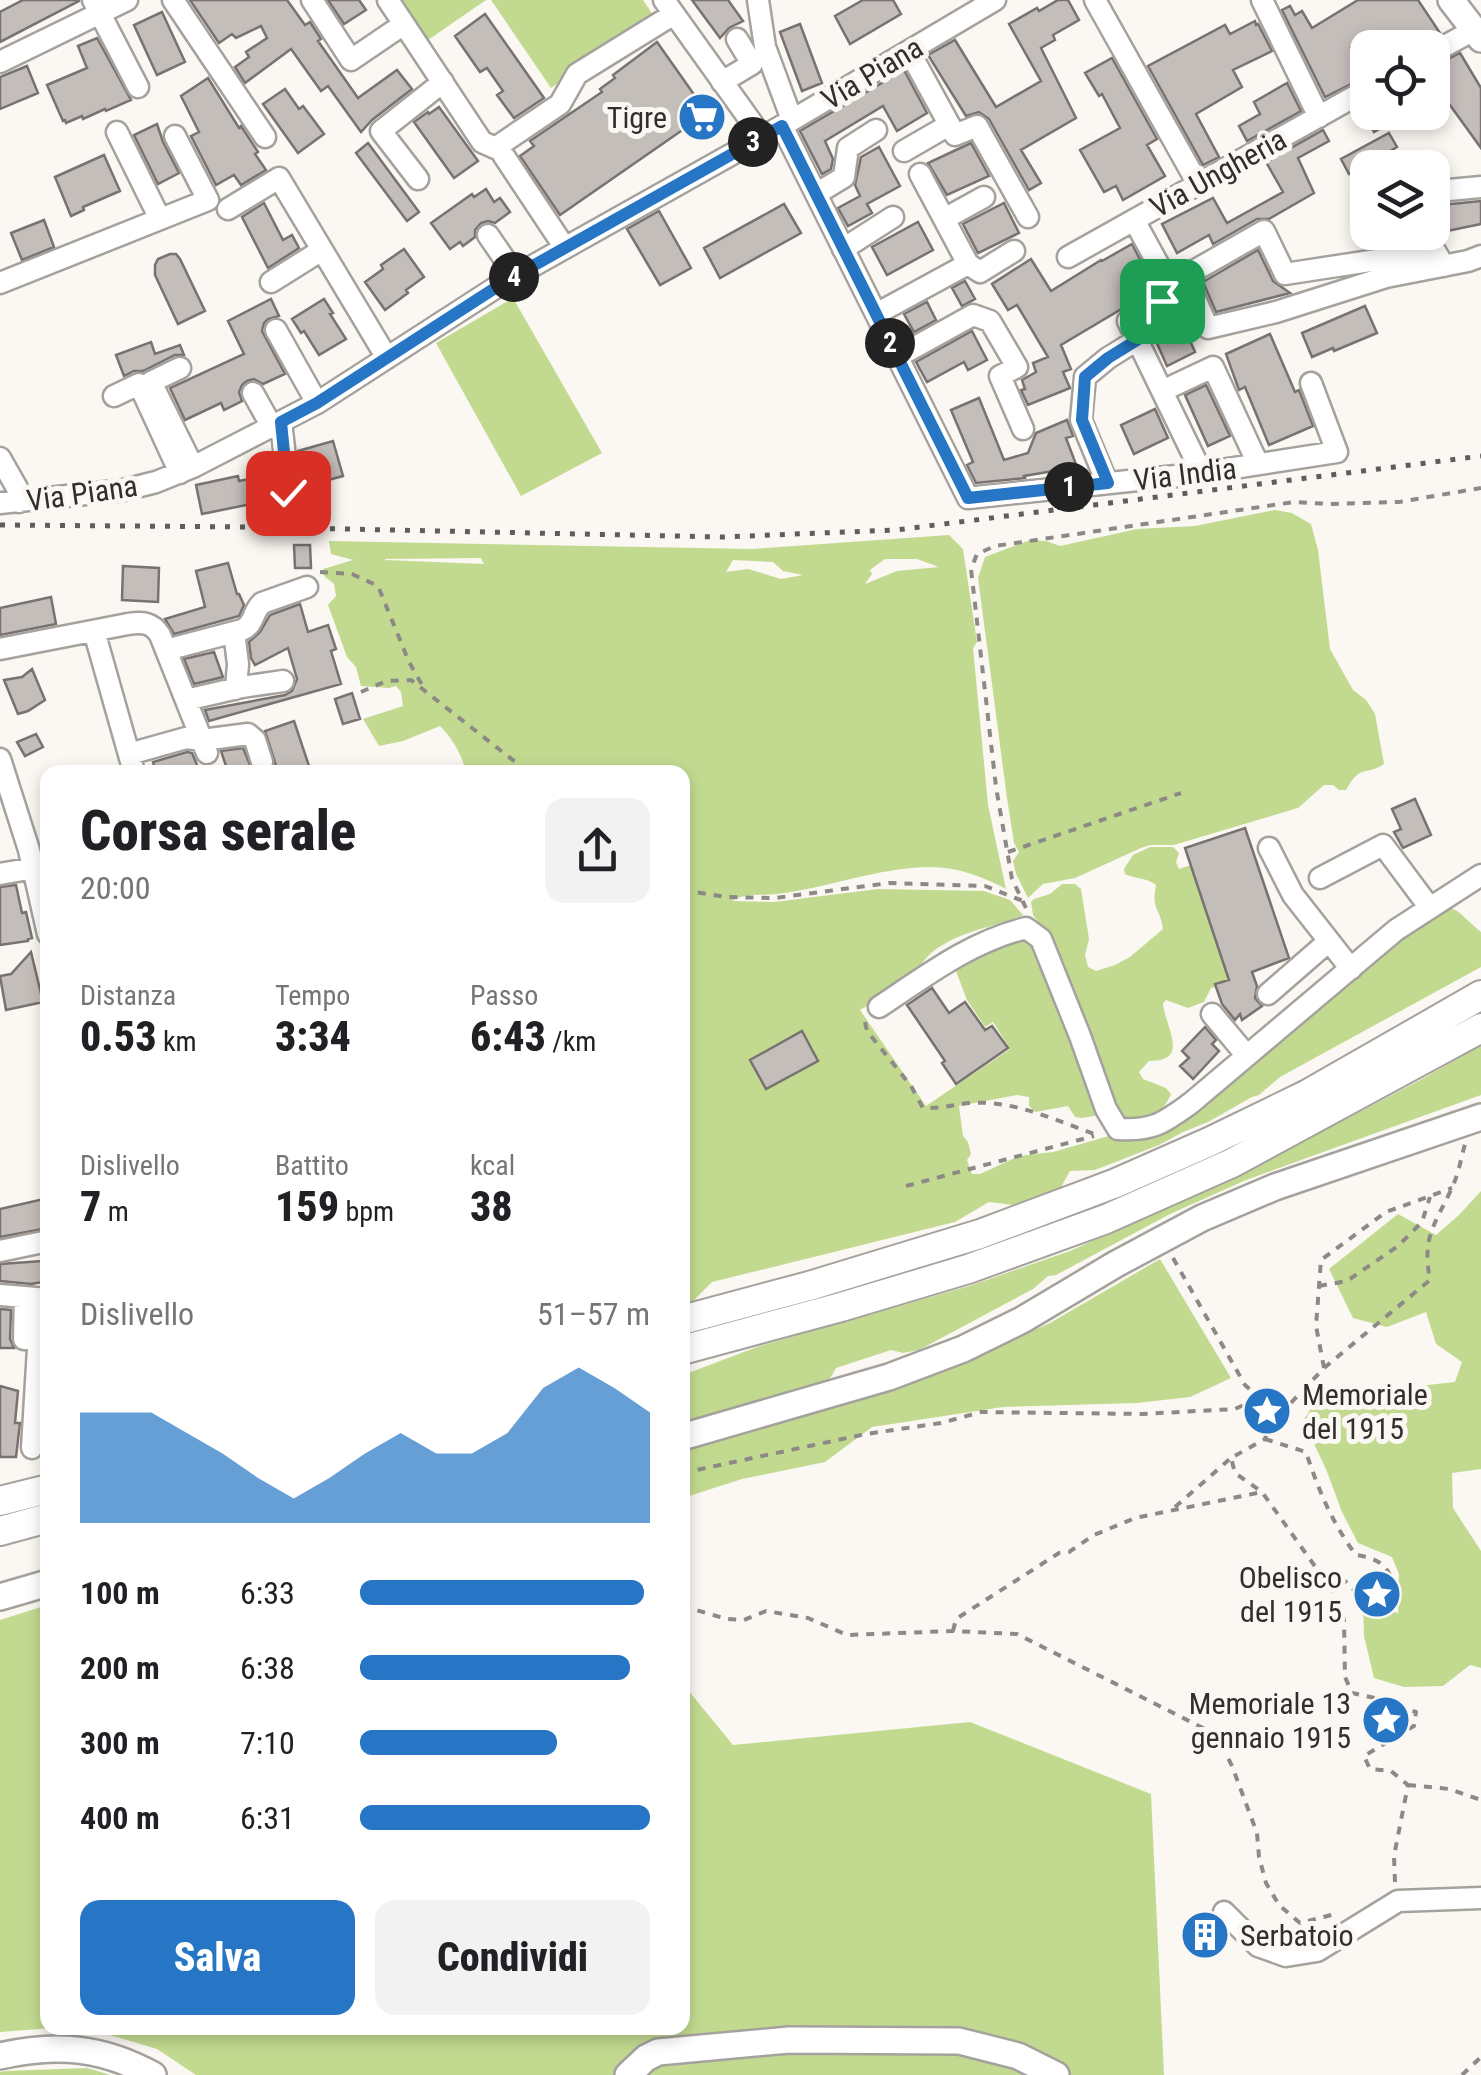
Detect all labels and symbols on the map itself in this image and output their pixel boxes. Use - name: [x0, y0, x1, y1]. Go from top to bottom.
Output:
- street label: Via Piana: [815, 29, 929, 117]
- supermarket icon: Tigre: [676, 91, 728, 143]
- place label: Tigre: [607, 100, 667, 135]
- pin: 3: [728, 117, 778, 167]
- street label: Via Ungheria: [1144, 121, 1292, 225]
- pin: 4: [489, 252, 539, 302]
- pin: [1120, 259, 1205, 344]
- pin: 2: [865, 318, 915, 368]
- street label: Via India: [1132, 450, 1238, 498]
- pin: [246, 451, 331, 536]
- pin: 1: [1044, 462, 1094, 512]
- street label: Via Piana: [24, 468, 140, 518]
- place label: Memoriale del 1915: [1302, 1377, 1428, 1446]
- place icon: Memoriale del 1915: [1241, 1385, 1293, 1437]
- place label: Obelisco del 1915: [1239, 1560, 1342, 1629]
- place icon: Obelisco del 1915: [1351, 1568, 1403, 1620]
- place label: Memoriale 13 gennaio 1915: [1189, 1686, 1351, 1755]
- place icon: Memoriale 13 gennaio 1915: [1360, 1694, 1412, 1746]
- building icon: Serbatoio: [1179, 1909, 1231, 1961]
- place label: Serbatoio: [1240, 1918, 1354, 1953]

